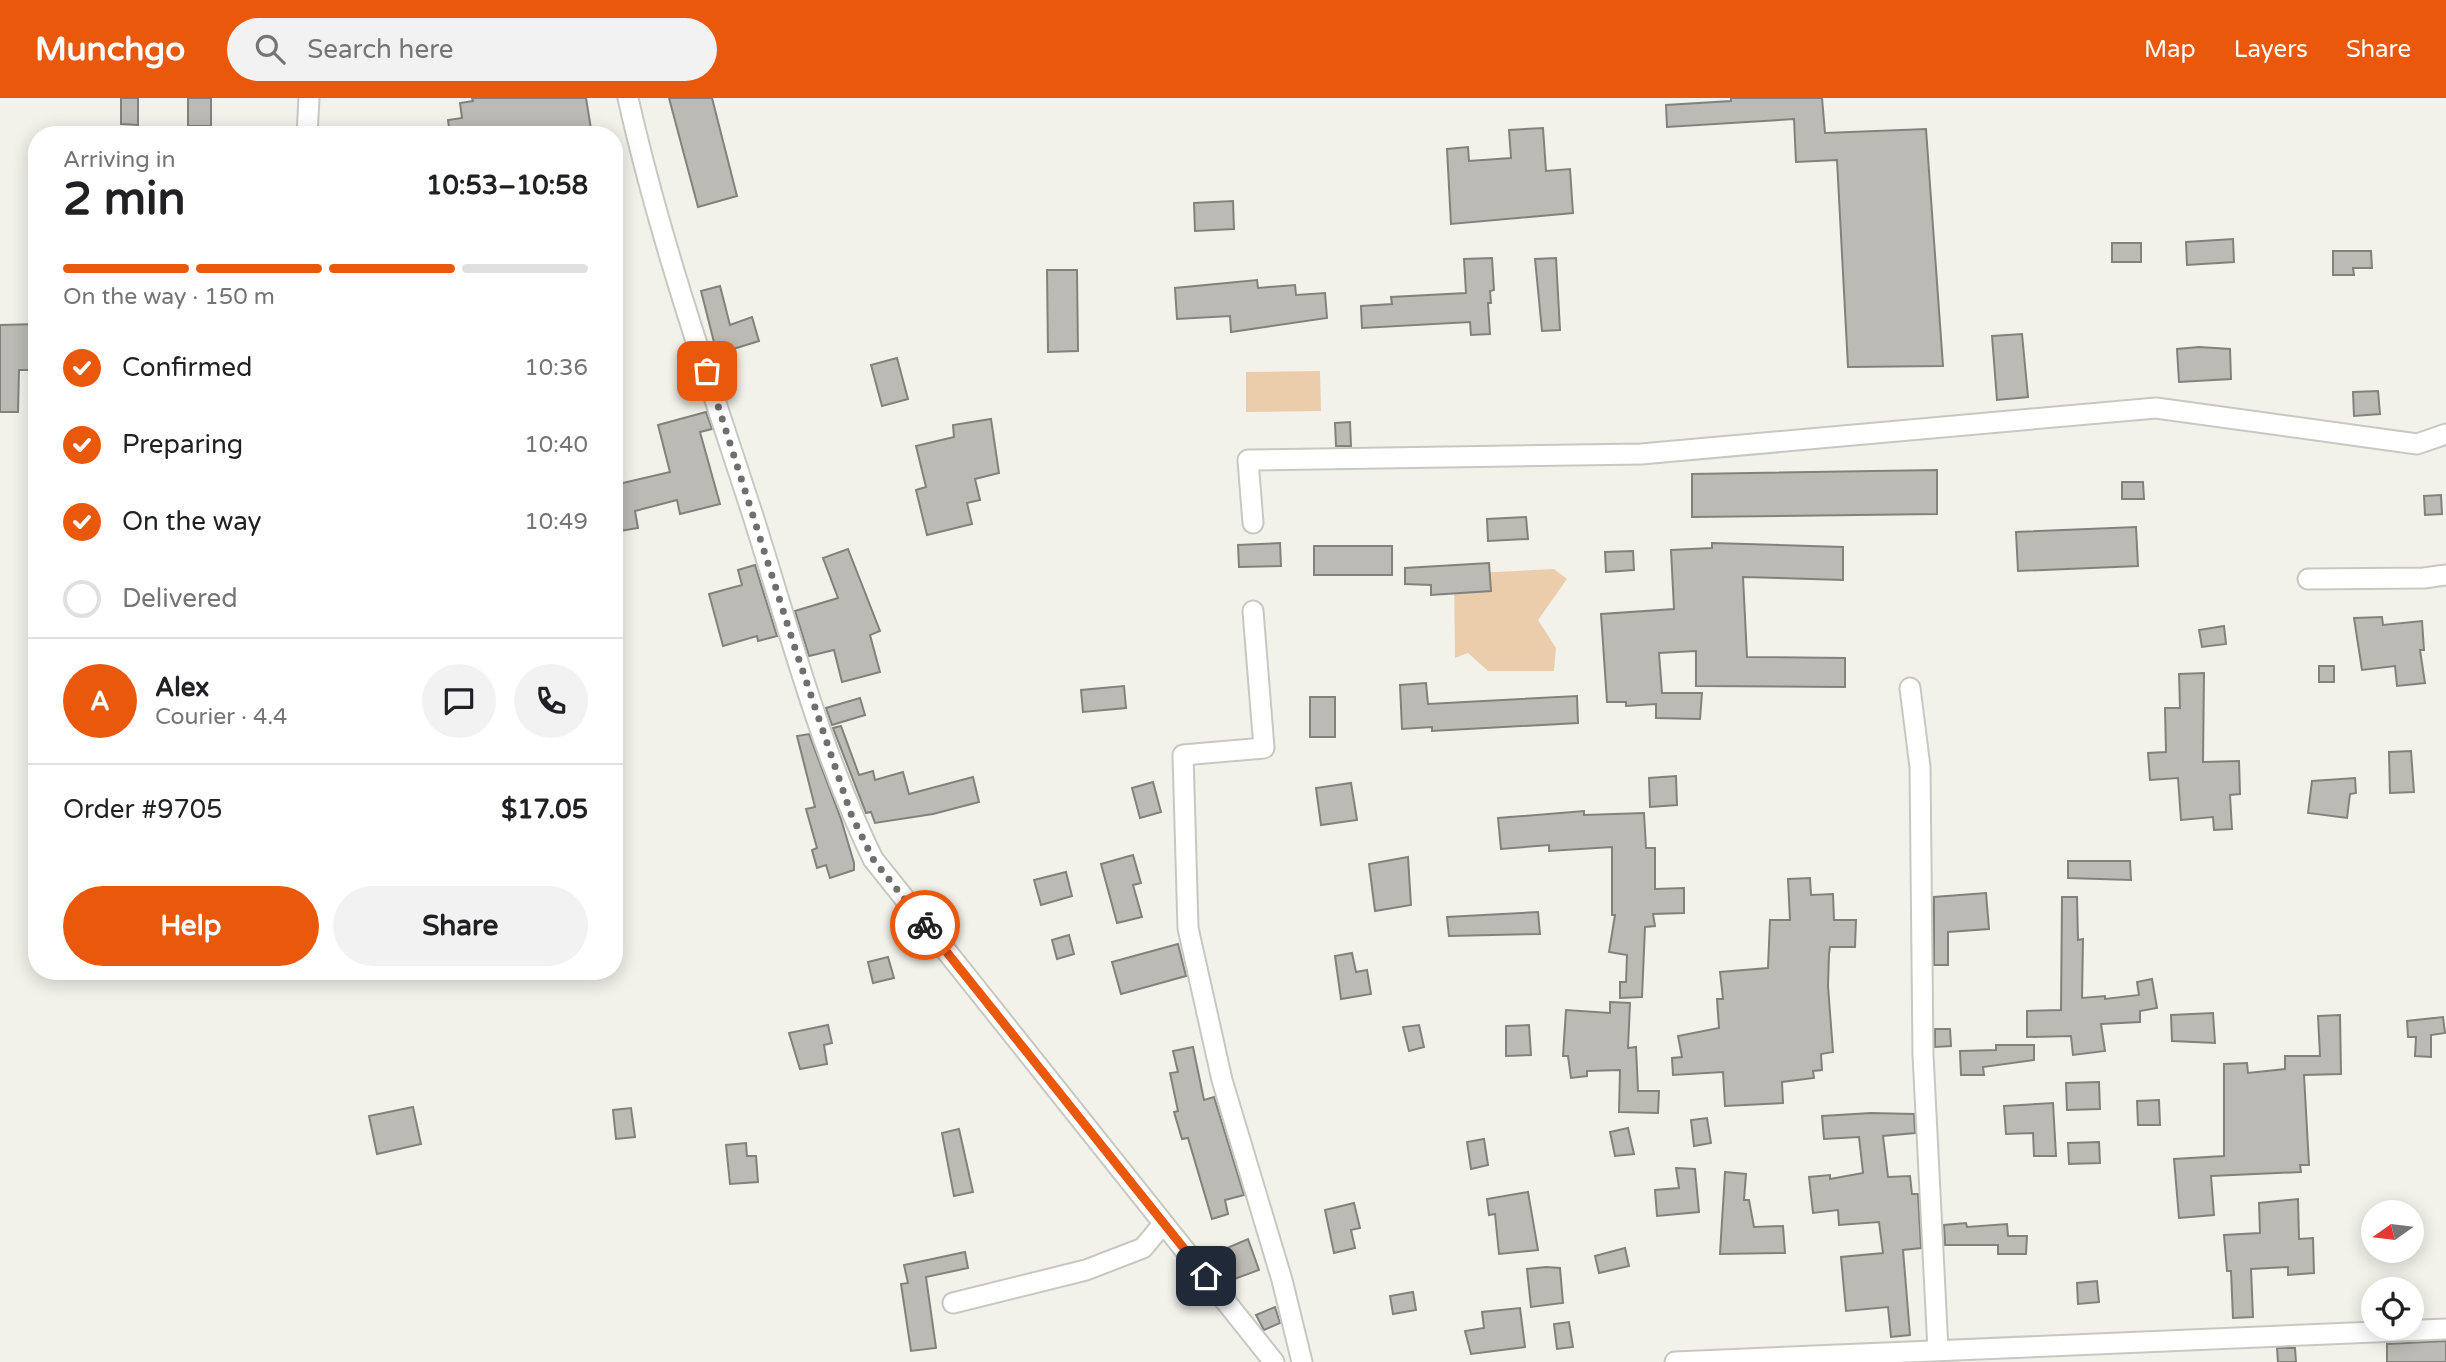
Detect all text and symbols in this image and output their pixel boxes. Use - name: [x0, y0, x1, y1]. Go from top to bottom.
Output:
- search box: [227, 18, 717, 81]
- text: Munchgo: [35, 30, 185, 69]
- icon: search: [251, 30, 289, 68]
- text: Search here: [307, 34, 453, 65]
- text: Map: [2144, 35, 2196, 64]
- text: Layers: [2234, 35, 2308, 64]
- text: Share: [2346, 35, 2411, 64]
- text: Arriving in: [63, 146, 176, 174]
- text: 10:53–10:58: [426, 170, 588, 201]
- text: 2 min: [63, 172, 186, 227]
- text: On the way · 150 m: [63, 283, 275, 311]
- pin: [677, 341, 737, 401]
- icon: check: [63, 349, 101, 387]
- text: Confirmed: [122, 352, 252, 383]
- icon: bag: [688, 352, 726, 390]
- text: 10:36: [524, 354, 588, 382]
- icon: check: [63, 426, 101, 464]
- text: Preparing: [122, 429, 243, 460]
- text: 10:40: [524, 431, 588, 459]
- icon: check: [63, 503, 101, 541]
- text: On the way: [122, 506, 262, 537]
- text: 10:49: [524, 508, 588, 536]
- text: Delivered: [122, 583, 238, 614]
- button: chat: [422, 664, 496, 738]
- button: phone: [514, 664, 588, 738]
- text: Alex: [155, 672, 209, 703]
- text: A: [90, 686, 110, 717]
- text: Courier · 4.4: [155, 703, 287, 731]
- text: Order #9705: [63, 794, 223, 825]
- text: $17.05: [501, 794, 588, 825]
- button: Help: [63, 886, 319, 966]
- button: Share: [333, 886, 588, 966]
- courier: [890, 890, 960, 960]
- icon: bike: [906, 906, 944, 944]
- north arrow: [2361, 1200, 2424, 1264]
- map controls: [2361, 1200, 2424, 1340]
- pin: [1176, 1246, 1236, 1306]
- icon: home: [1187, 1257, 1225, 1295]
- button: locate: [2361, 1277, 2424, 1340]

